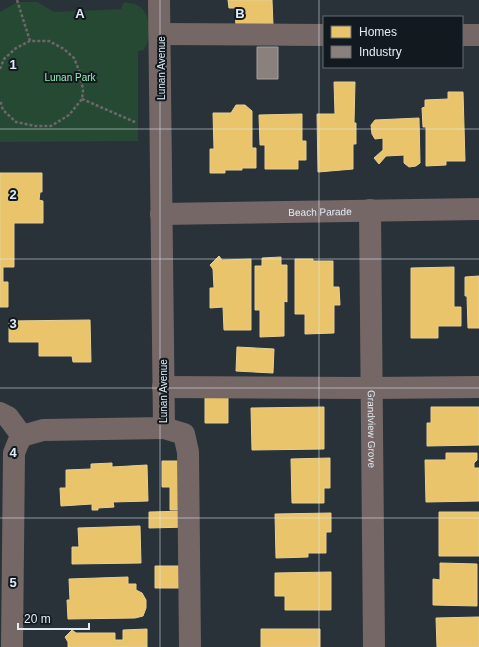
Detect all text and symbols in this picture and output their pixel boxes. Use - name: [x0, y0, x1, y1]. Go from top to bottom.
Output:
- text: A: [75, 6, 85, 21]
- text: B: [235, 6, 245, 21]
- legend: [323, 16, 463, 68]
- text: Homes: [359, 25, 397, 39]
- street label: Lunan Avenue: [156, 36, 167, 100]
- text: Industry: [359, 45, 402, 59]
- text: 1: [9, 57, 17, 72]
- park label: Lunan Park: [44, 72, 97, 83]
- text: 2: [9, 187, 17, 202]
- street label: Beach Parade: [288, 206, 352, 218]
- text: 3: [9, 316, 17, 331]
- street label: Lunan Avenue: [158, 359, 169, 423]
- street label: Grandview Grove: [366, 390, 377, 468]
- text: 4: [9, 445, 17, 460]
- text: 5: [9, 575, 17, 590]
- scale bar: [18, 605, 89, 631]
- text: 20 m: [24, 612, 51, 626]

